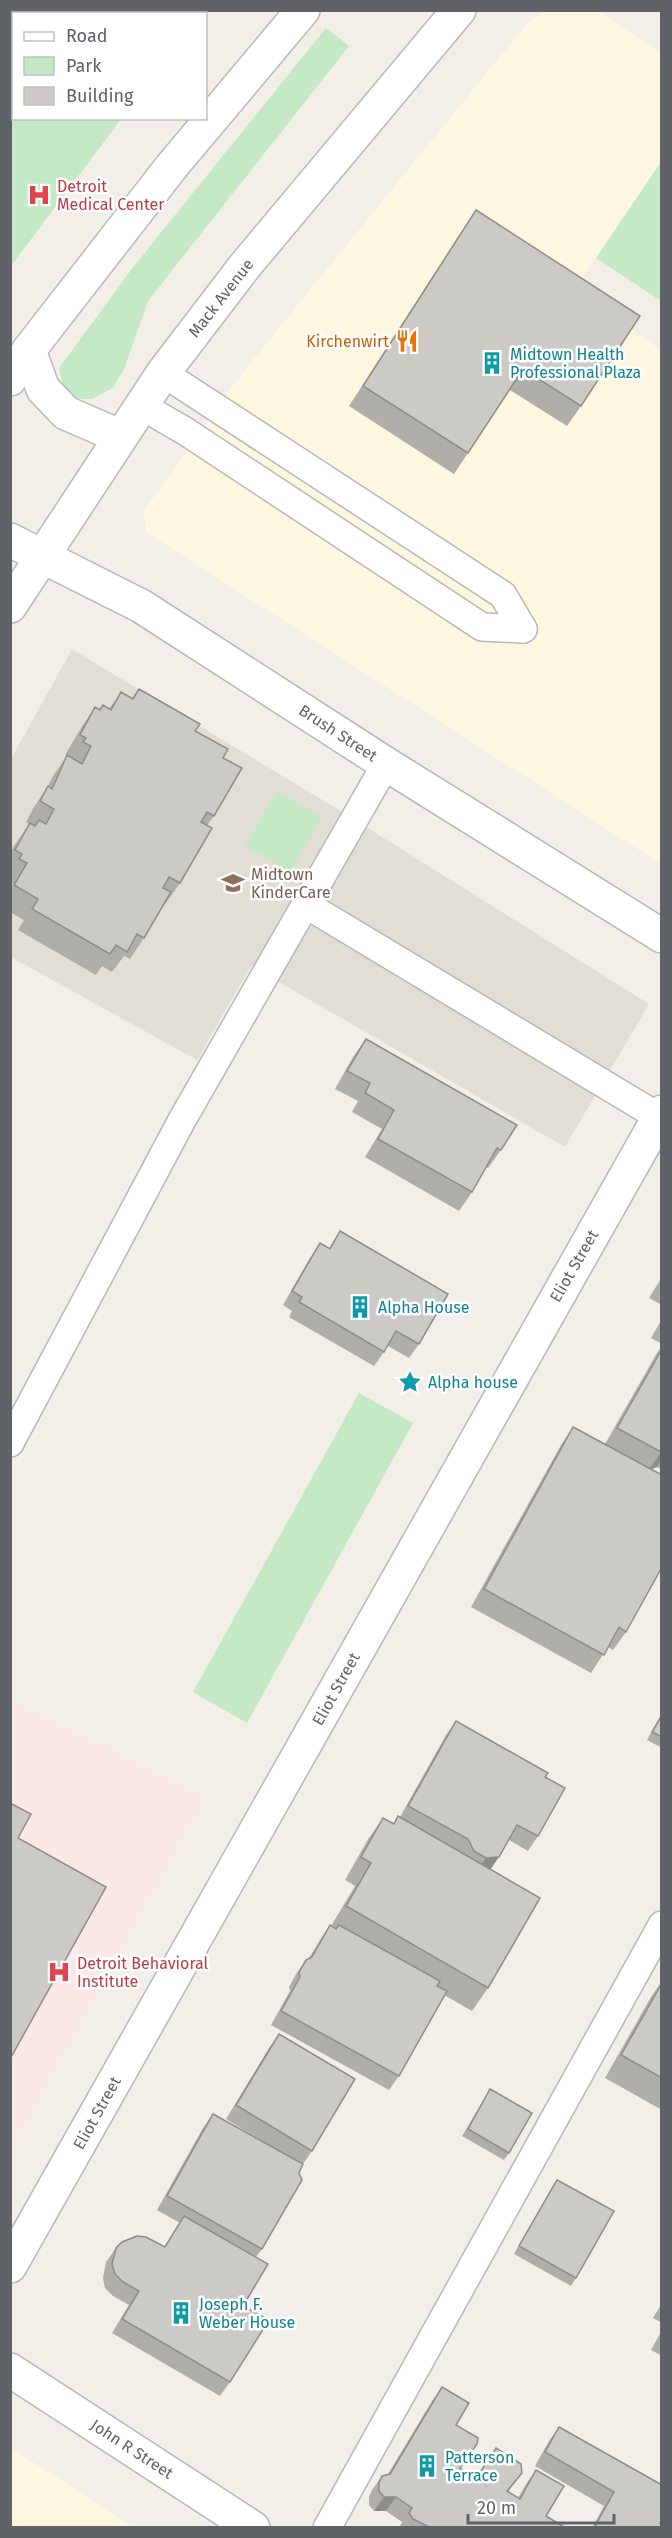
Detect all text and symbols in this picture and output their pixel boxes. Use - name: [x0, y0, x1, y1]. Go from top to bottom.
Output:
- legend: [12, 12, 207, 120]
- text: Road: [66, 25, 108, 47]
- text: Park: [66, 55, 102, 77]
- text: Building: [66, 85, 134, 107]
- place label: Detroit Medical Center: [57, 177, 165, 214]
- hospital icon: Detroit Medical Center: [26, 182, 52, 208]
- street label: Mack Avenue: [184, 255, 258, 341]
- restaurant icon: Kirchenwirt: [394, 328, 420, 354]
- place label: Kirchenwirt: [306, 332, 389, 351]
- place label: Midtown Health Professional Plaza: [510, 345, 641, 382]
- building icon: Midtown Health Professional Plaza: [479, 350, 505, 376]
- street label: Brush Street: [295, 701, 381, 766]
- place label: Midtown KinderCare: [251, 865, 331, 902]
- school or university icon: Midtown KinderCare: [220, 870, 246, 896]
- street label: Eliot Street: [546, 1226, 602, 1306]
- building icon: Alpha House: [347, 1294, 373, 1320]
- place label: Alpha House: [378, 1298, 469, 1317]
- place icon: Alpha house: [397, 1369, 423, 1395]
- place label: Alpha house: [428, 1373, 518, 1392]
- street label: Eliot Street: [308, 1649, 364, 1729]
- place label: Detroit Behavioral Institute: [77, 1954, 209, 1991]
- hospital icon: Detroit Behavioral Institute: [46, 1959, 72, 1985]
- street label: Eliot Street: [69, 2073, 125, 2153]
- place label: Joseph F. Weber House: [199, 2295, 295, 2332]
- building icon: Joseph F. Weber House: [168, 2300, 194, 2326]
- street label: John R Street: [87, 2415, 177, 2483]
- place label: Patterson Terrace: [445, 2448, 514, 2485]
- building icon: Patterson Terrace: [414, 2453, 440, 2479]
- scale bar: [468, 2487, 614, 2525]
- text: 20 m: [477, 2497, 516, 2519]

